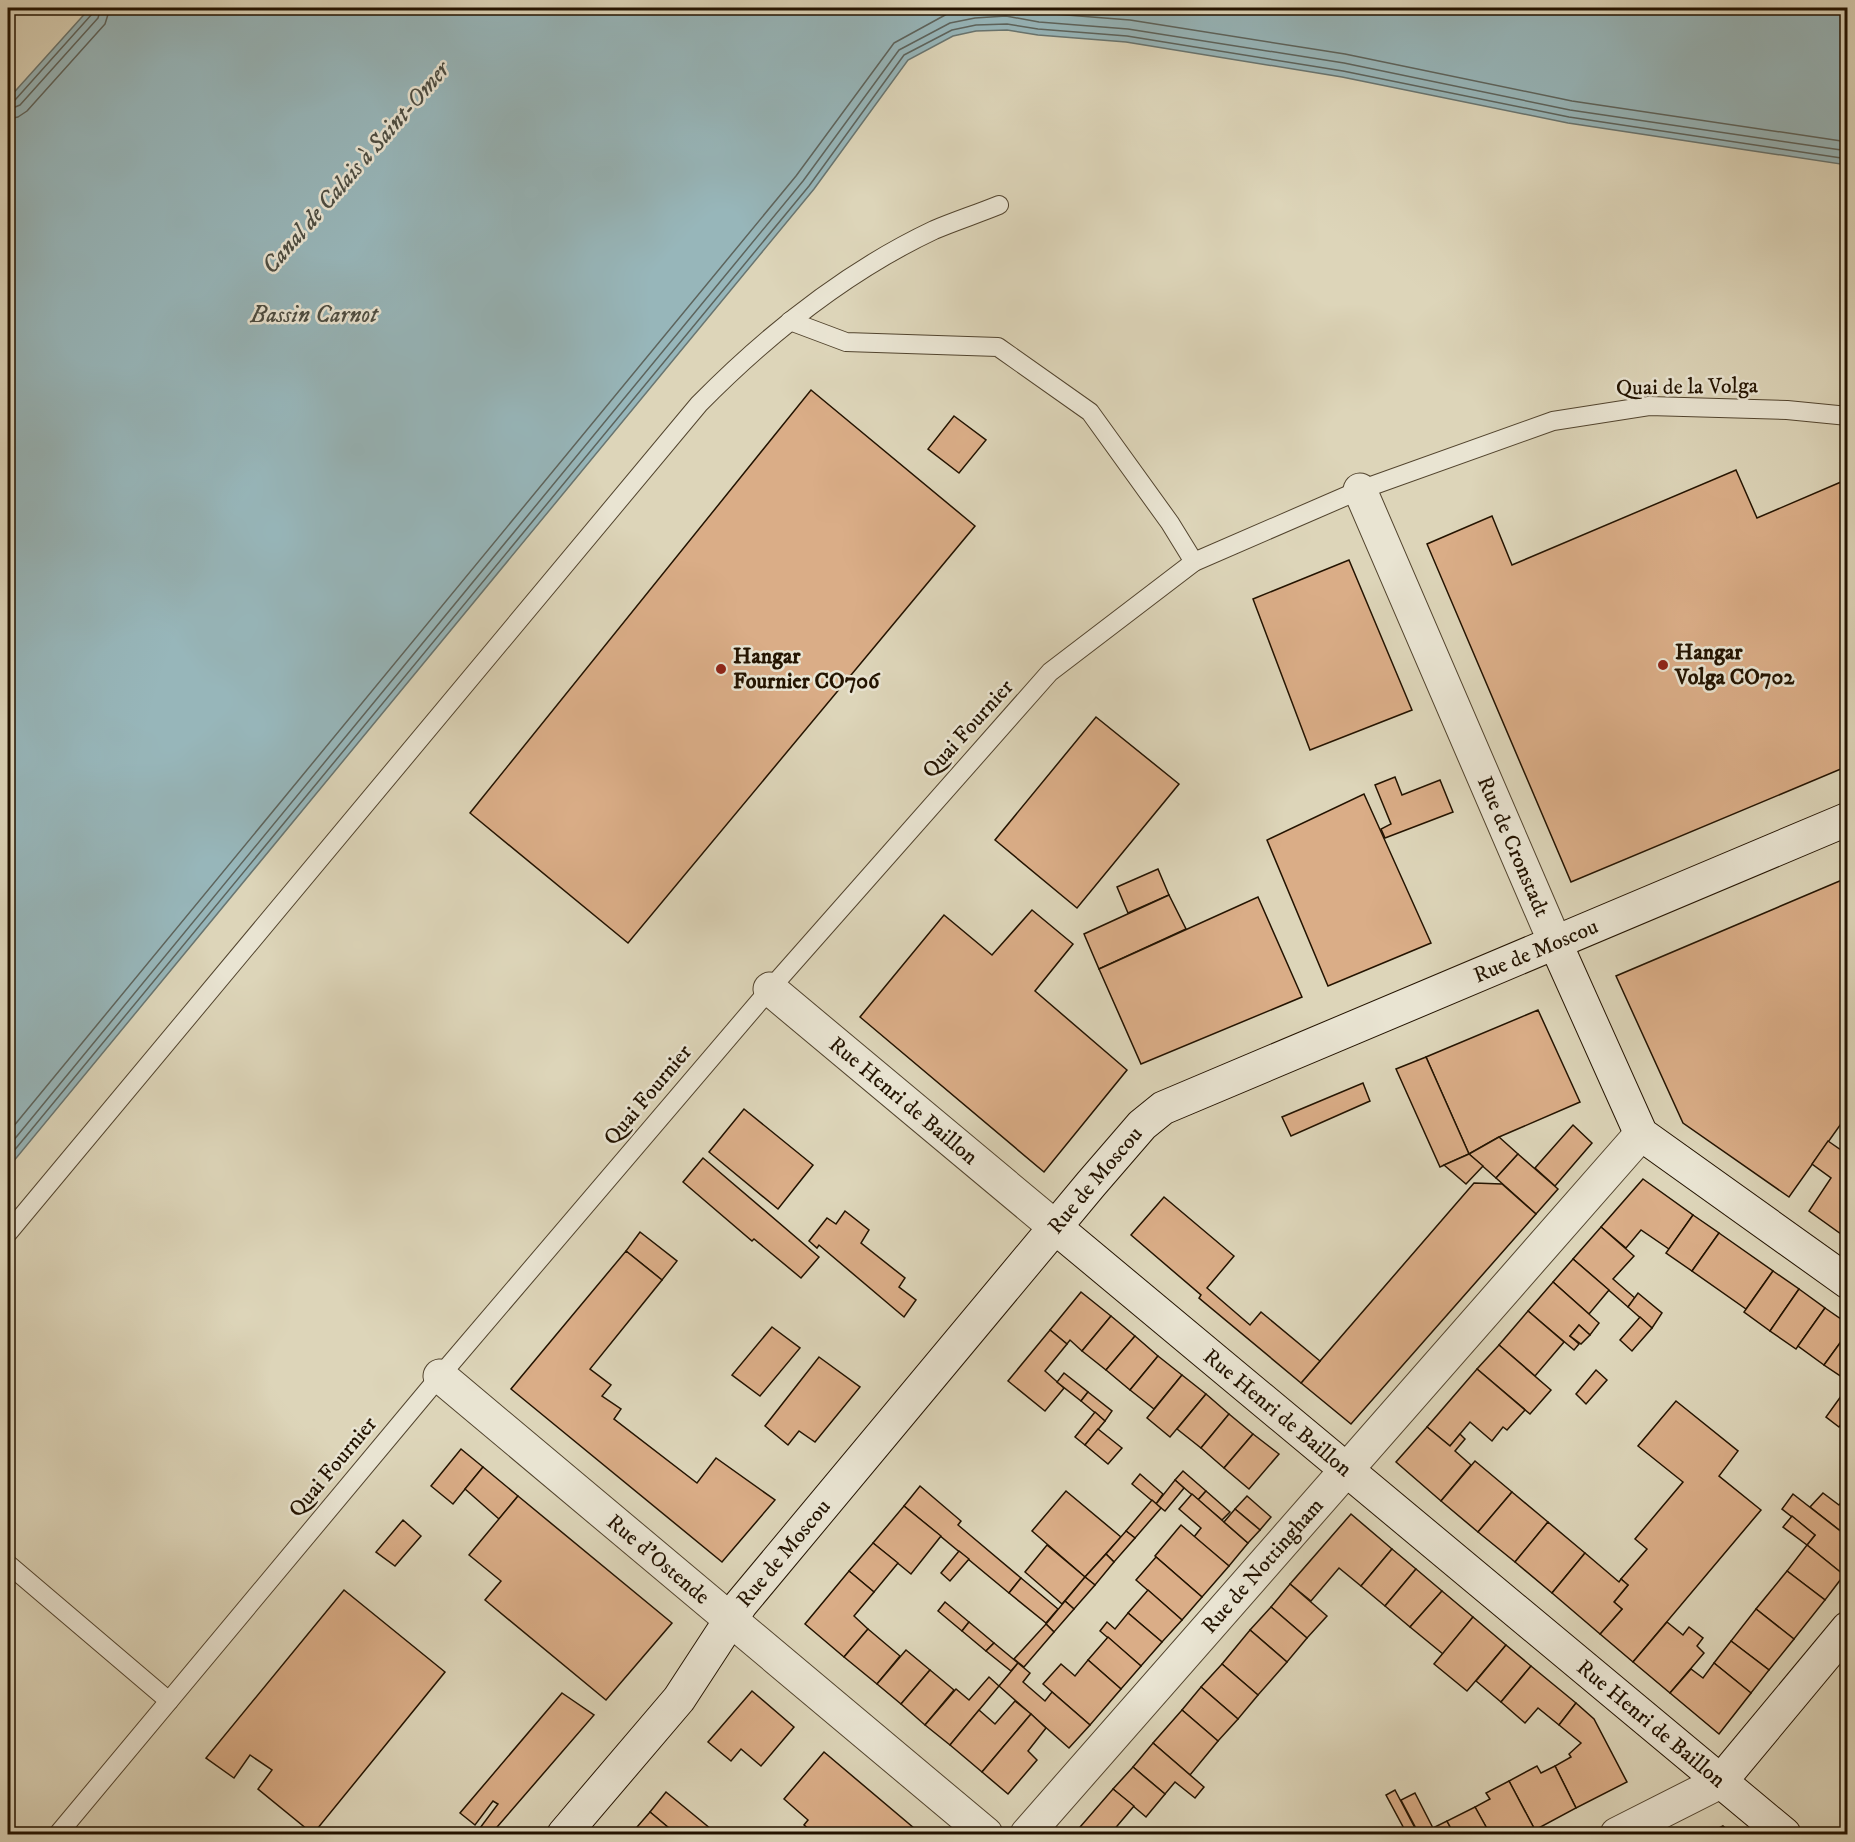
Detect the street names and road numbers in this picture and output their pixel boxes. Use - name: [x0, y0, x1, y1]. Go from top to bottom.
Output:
- street label: Quai de la Volga: [1616, 372, 1759, 402]
- street label: Quai Fournier: [917, 674, 1020, 784]
- street label: Rue de Cronstadt: [1471, 772, 1556, 921]
- street label: Rue de Moscou: [1469, 913, 1602, 989]
- street label: Rue Henri de Baillon: [824, 1031, 984, 1171]
- street label: Quai Fournier: [598, 1038, 699, 1151]
- street label: Rue de Moscou: [1042, 1121, 1148, 1239]
- street label: Rue Henri de Baillon: [1198, 1343, 1358, 1483]
- street label: Quai Fournier: [283, 1410, 384, 1523]
- street label: Rue de Nottingham: [1196, 1492, 1329, 1639]
- street label: Rue de Moscou: [731, 1494, 836, 1613]
- street label: Rue d'Ostende: [601, 1508, 715, 1610]
- street label: Rue Henri de Baillon: [1571, 1654, 1732, 1794]

